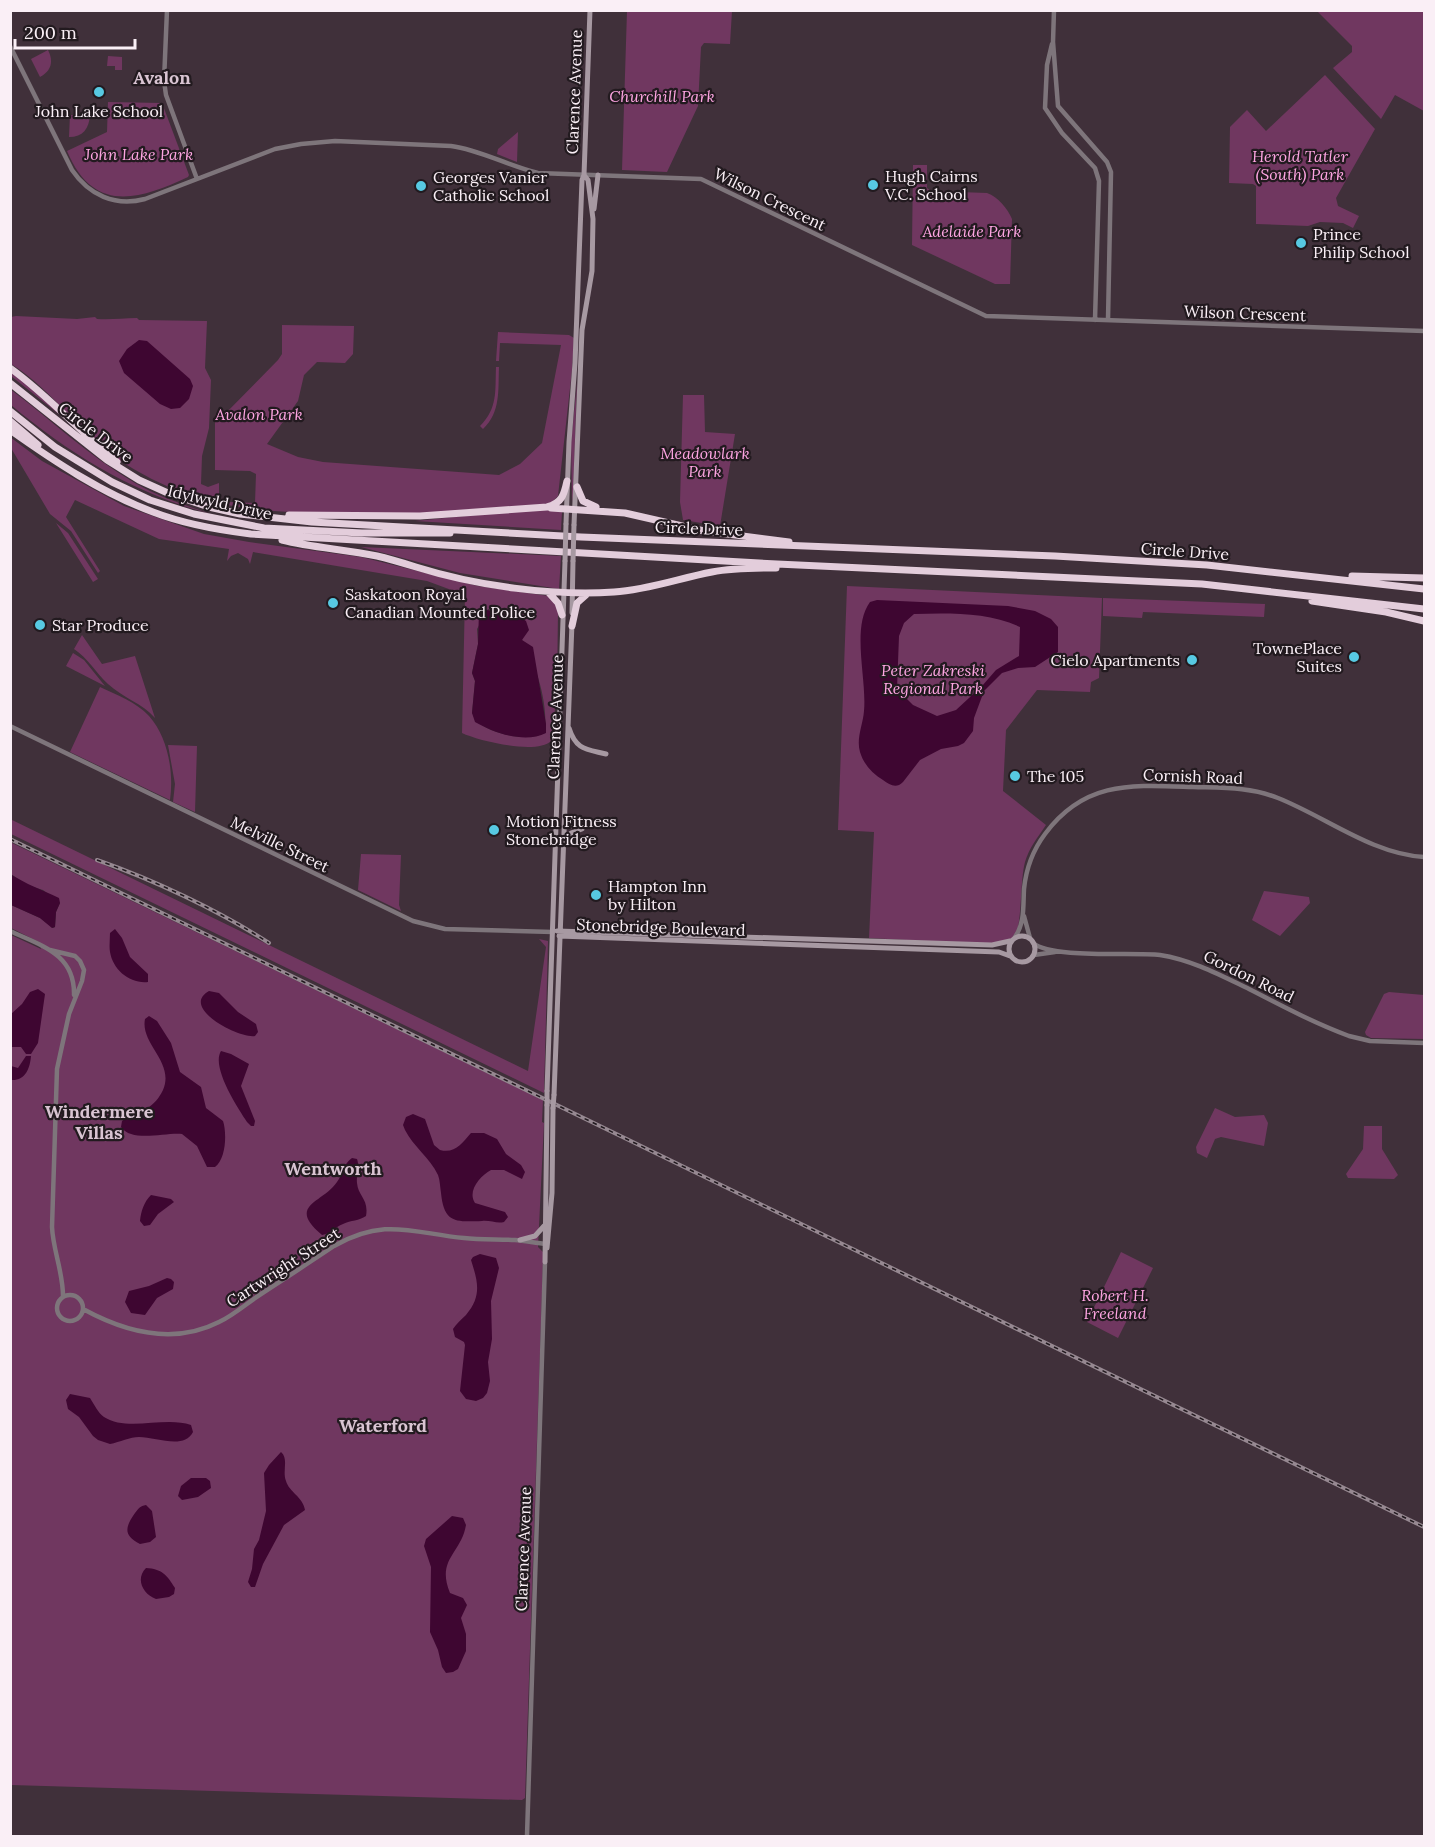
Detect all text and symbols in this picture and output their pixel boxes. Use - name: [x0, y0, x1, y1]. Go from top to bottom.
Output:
- scale bar: [15, 12, 135, 50]
- text: 200 m: [24, 21, 77, 44]
- street label: Clarence Avenue: [562, 29, 586, 155]
- district label: Avalon: [133, 66, 191, 89]
- marker: John Lake School: [92, 85, 106, 99]
- park label: Churchill Park: [609, 86, 715, 106]
- place label: John Lake School: [34, 101, 163, 121]
- park label: John Lake Park: [84, 144, 193, 164]
- park label: Herold Tatler (South) Park: [1252, 146, 1349, 185]
- street label: Wilson Crescent: [711, 163, 830, 235]
- place label: Hugh Cairns V.C. School: [884, 166, 978, 204]
- place label: Georges Vanier Catholic School: [433, 167, 549, 205]
- marker: Hugh Cairns V.C. School: [866, 178, 880, 192]
- marker: Georges Vanier Catholic School: [414, 179, 428, 193]
- park label: Adelaide Park: [921, 221, 1022, 241]
- place label: Prince Philip School: [1313, 224, 1410, 262]
- marker: Prince Philip School: [1294, 236, 1308, 250]
- street label: Wilson Crescent: [1184, 301, 1307, 325]
- street label: Circle Drive: [55, 397, 138, 467]
- park label: Avalon Park: [214, 404, 303, 424]
- park label: Meadowlark Park: [660, 443, 750, 481]
- street label: Idylwyld Drive: [166, 480, 274, 524]
- street label: Circle Drive: [655, 516, 744, 540]
- street label: Circle Drive: [1140, 538, 1230, 564]
- place label: Saskatoon Royal Canadian Mounted Police: [345, 584, 535, 622]
- marker: Saskatoon Royal Canadian Mounted Police: [326, 596, 340, 610]
- place label: Star Produce: [52, 615, 149, 635]
- marker: Star Produce: [33, 618, 47, 632]
- place label: TownePlace Suites: [1253, 638, 1342, 676]
- place label: Cielo Apartments: [1051, 650, 1180, 670]
- marker: TownePlace Suites: [1347, 650, 1361, 664]
- marker: Cielo Apartments: [1185, 653, 1199, 667]
- street label: Clarence Avenue: [543, 654, 567, 780]
- park label: Peter Zakreski Regional Park: [881, 660, 985, 698]
- street label: Cornish Road: [1143, 764, 1244, 788]
- place label: The 105: [1027, 766, 1084, 786]
- marker: The 105: [1008, 769, 1022, 783]
- place label: Motion Fitness Stonebridge: [506, 811, 617, 849]
- street label: Melville Street: [228, 812, 333, 877]
- marker: Motion Fitness Stonebridge: [487, 823, 501, 837]
- place label: Hampton Inn by Hilton: [608, 876, 707, 914]
- marker: Hampton Inn by Hilton: [589, 888, 603, 902]
- street label: Stonebridge Boulevard: [576, 914, 746, 940]
- street label: Gordon Road: [1200, 945, 1298, 1007]
- district label: Windermere Villas: [45, 1100, 154, 1144]
- district label: Wentworth: [284, 1157, 382, 1180]
- street label: Cartwright Street: [222, 1222, 344, 1311]
- park label: Robert H. Freeland: [1081, 1285, 1149, 1323]
- district label: Waterford: [339, 1414, 427, 1437]
- street label: Clarence Avenue: [511, 1486, 535, 1612]

